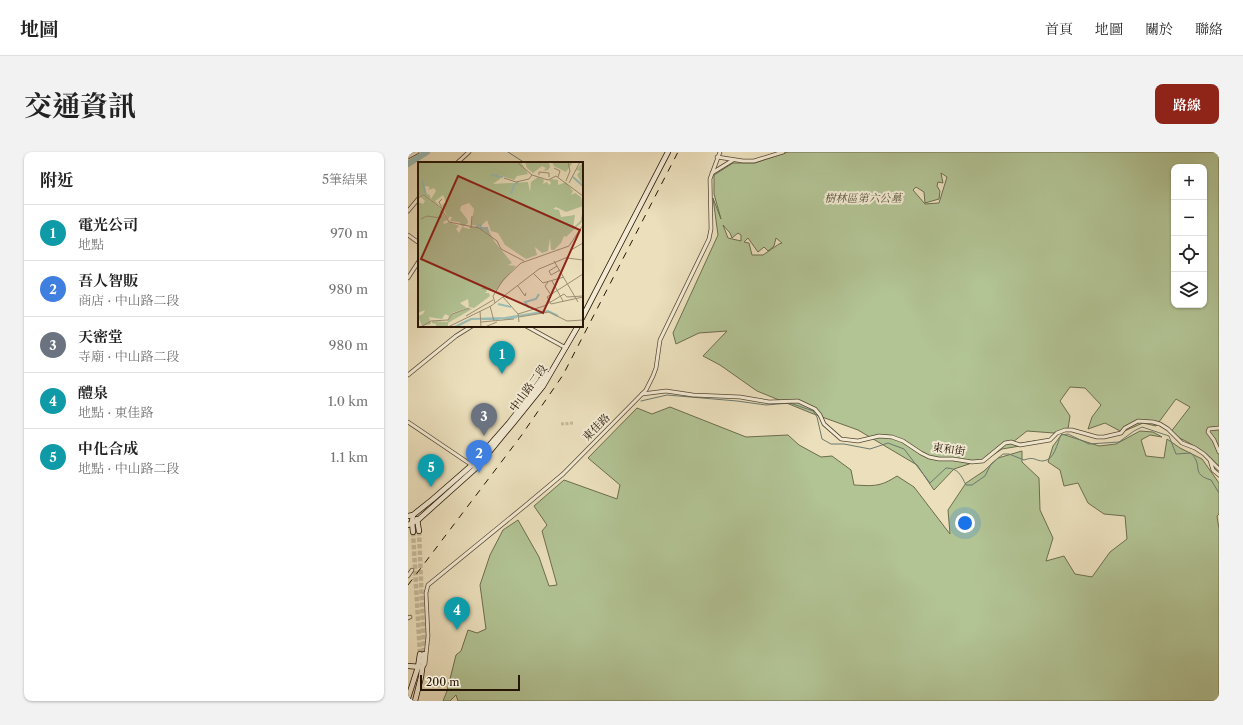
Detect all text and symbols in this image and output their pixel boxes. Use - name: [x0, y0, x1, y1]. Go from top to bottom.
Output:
- text: 地圖: [20, 18, 58, 41]
- text: 首頁: [1045, 20, 1073, 38]
- text: 地圖: [1095, 20, 1123, 38]
- text: 關於: [1145, 20, 1173, 38]
- text: 聯絡: [1195, 20, 1223, 38]
- button: 路線: [1155, 84, 1219, 124]
- text: 交通資訊: [24, 89, 136, 123]
- inset map: [418, 162, 583, 327]
- map controls: [1171, 164, 1207, 308]
- button: +: [1171, 164, 1207, 200]
- text: 附近: [40, 170, 74, 190]
- text: 5筆結果: [322, 171, 368, 187]
- park label: 樹林區第六公墓: [825, 191, 903, 205]
- button: −: [1171, 200, 1207, 236]
- text: 電光公司: [78, 215, 138, 234]
- text: 1: [50, 225, 56, 241]
- text: 970 m: [330, 225, 368, 241]
- text: 地點: [78, 236, 104, 252]
- button: locate: [1171, 236, 1207, 272]
- text: 吾人智販: [78, 271, 138, 290]
- button: layers: [1171, 272, 1207, 308]
- text: 2: [49, 281, 57, 297]
- text: 980 m: [329, 281, 368, 297]
- text: 商店 · 中山路二段: [78, 292, 180, 308]
- text: 天密堂: [78, 327, 123, 346]
- text: 3: [49, 337, 57, 353]
- text: 980 m: [329, 337, 368, 353]
- pin: 1: [489, 341, 515, 374]
- text: 寺廟 · 中山路二段: [78, 348, 180, 364]
- street label: 中山路二段: [506, 362, 550, 414]
- text: 醴泉: [78, 383, 108, 402]
- text: 4: [49, 393, 57, 409]
- text: 1.0 km: [328, 393, 368, 409]
- pin: 3: [471, 403, 497, 436]
- text: 地點 · 東佳路: [78, 404, 154, 420]
- street label: 東佳路: [579, 410, 613, 444]
- text: 中化合成: [78, 439, 138, 458]
- pin: 2: [466, 440, 492, 473]
- street label: 東和街: [932, 440, 966, 458]
- text: 5: [49, 449, 57, 465]
- text: 1.1 km: [331, 449, 368, 465]
- pin: 5: [418, 454, 444, 487]
- text: 地點 · 中山路二段: [78, 460, 180, 476]
- your location: [955, 513, 975, 533]
- pin: 4: [444, 597, 470, 630]
- scale bar: [420, 673, 520, 692]
- text: 200 m: [426, 675, 459, 689]

